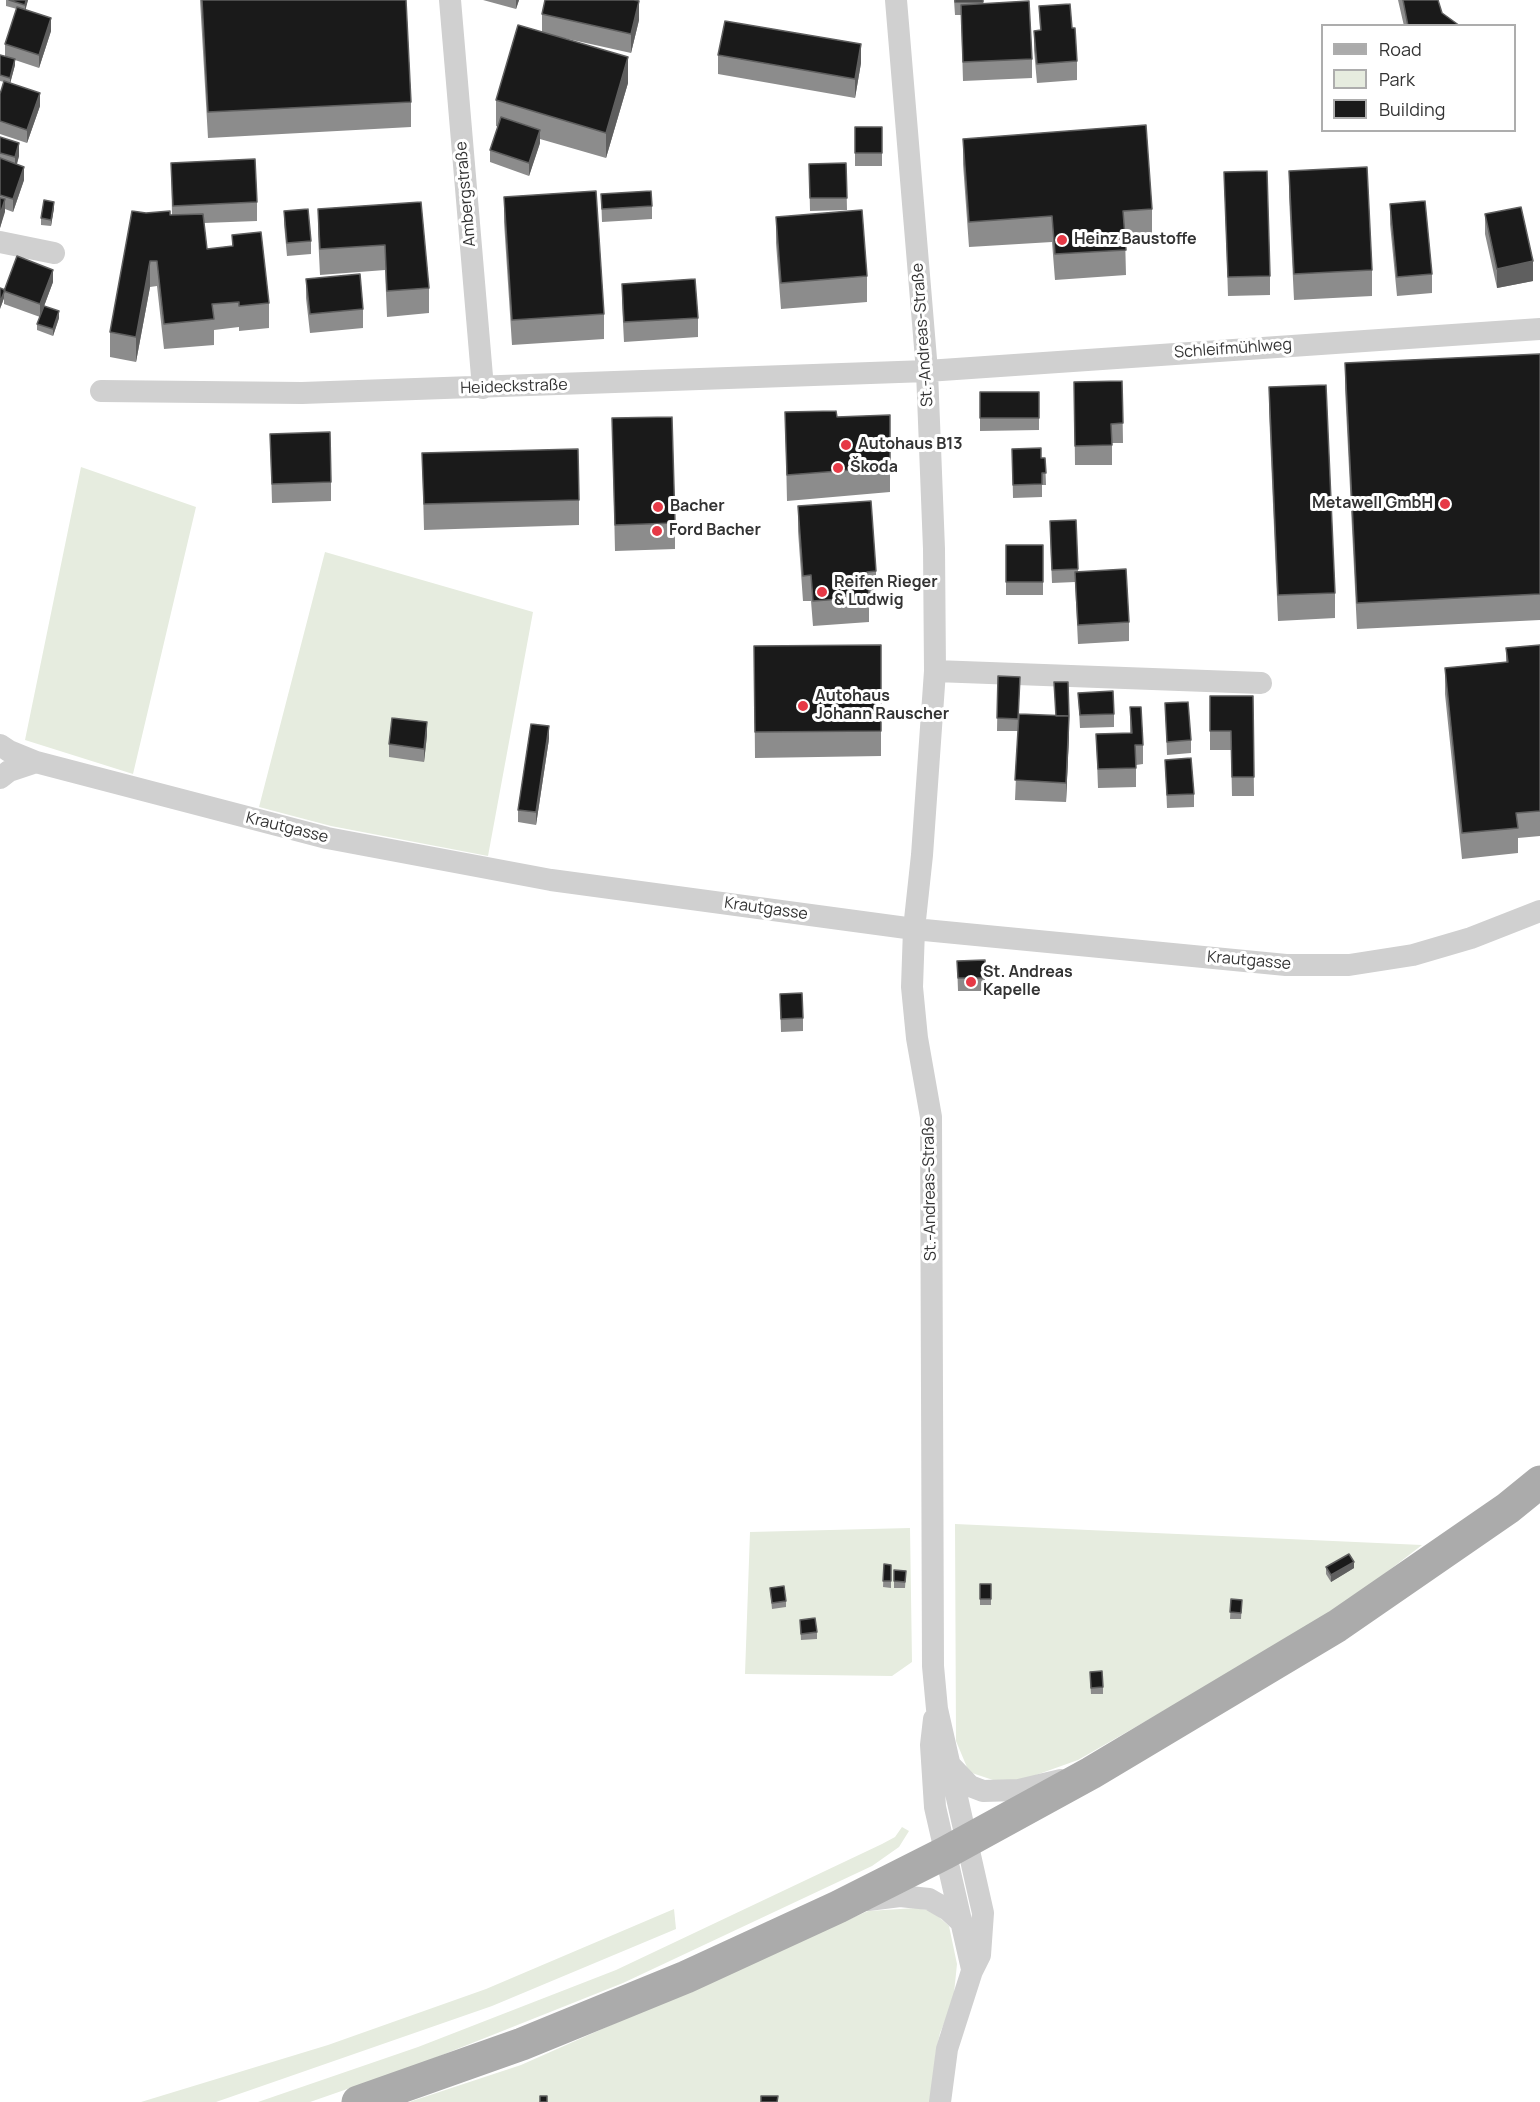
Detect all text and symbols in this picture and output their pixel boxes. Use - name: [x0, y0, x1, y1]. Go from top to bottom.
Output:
- legend: [1321, 24, 1516, 132]
- text: Road: [1379, 37, 1422, 61]
- text: Park: [1379, 67, 1415, 91]
- text: Building: [1379, 97, 1445, 121]
- street label: Ambergstraße: [452, 141, 480, 247]
- place label: Heinz Baustoffe: [1074, 230, 1197, 250]
- marker: Heinz Baustoffe: [1055, 233, 1069, 247]
- street label: St.-Andreas-Straße: [908, 262, 938, 408]
- street label: Schleifmühlweg: [1174, 335, 1292, 363]
- street label: Heideckstraße: [460, 376, 568, 398]
- place label: Autohaus B13: [858, 435, 963, 455]
- marker: Autohaus B13: [839, 438, 853, 452]
- place label: Škoda: [850, 458, 898, 478]
- marker: Škoda: [831, 461, 845, 475]
- place label: Metawell GmbH: [1312, 494, 1433, 514]
- place label: Bacher: [670, 497, 725, 517]
- marker: Metawell GmbH: [1438, 497, 1452, 511]
- marker: Bacher: [651, 500, 665, 514]
- place label: Ford Bacher: [669, 521, 761, 541]
- marker: Ford Bacher: [650, 524, 664, 538]
- place label: Reifen Rieger & Ludwig: [834, 573, 938, 611]
- marker: Reifen Rieger & Ludwig: [815, 585, 829, 599]
- place label: Autohaus Johann Rauscher: [815, 687, 949, 725]
- marker: Autohaus Johann Rauscher: [796, 699, 810, 713]
- street label: Krautgasse: [244, 808, 330, 848]
- street label: Krautgasse: [723, 894, 809, 924]
- street label: Krautgasse: [1206, 948, 1292, 974]
- place label: St. Andreas Kapelle: [983, 963, 1073, 1001]
- marker: St. Andreas Kapelle: [964, 975, 978, 989]
- street label: St.-Andreas-Straße: [919, 1117, 941, 1261]

